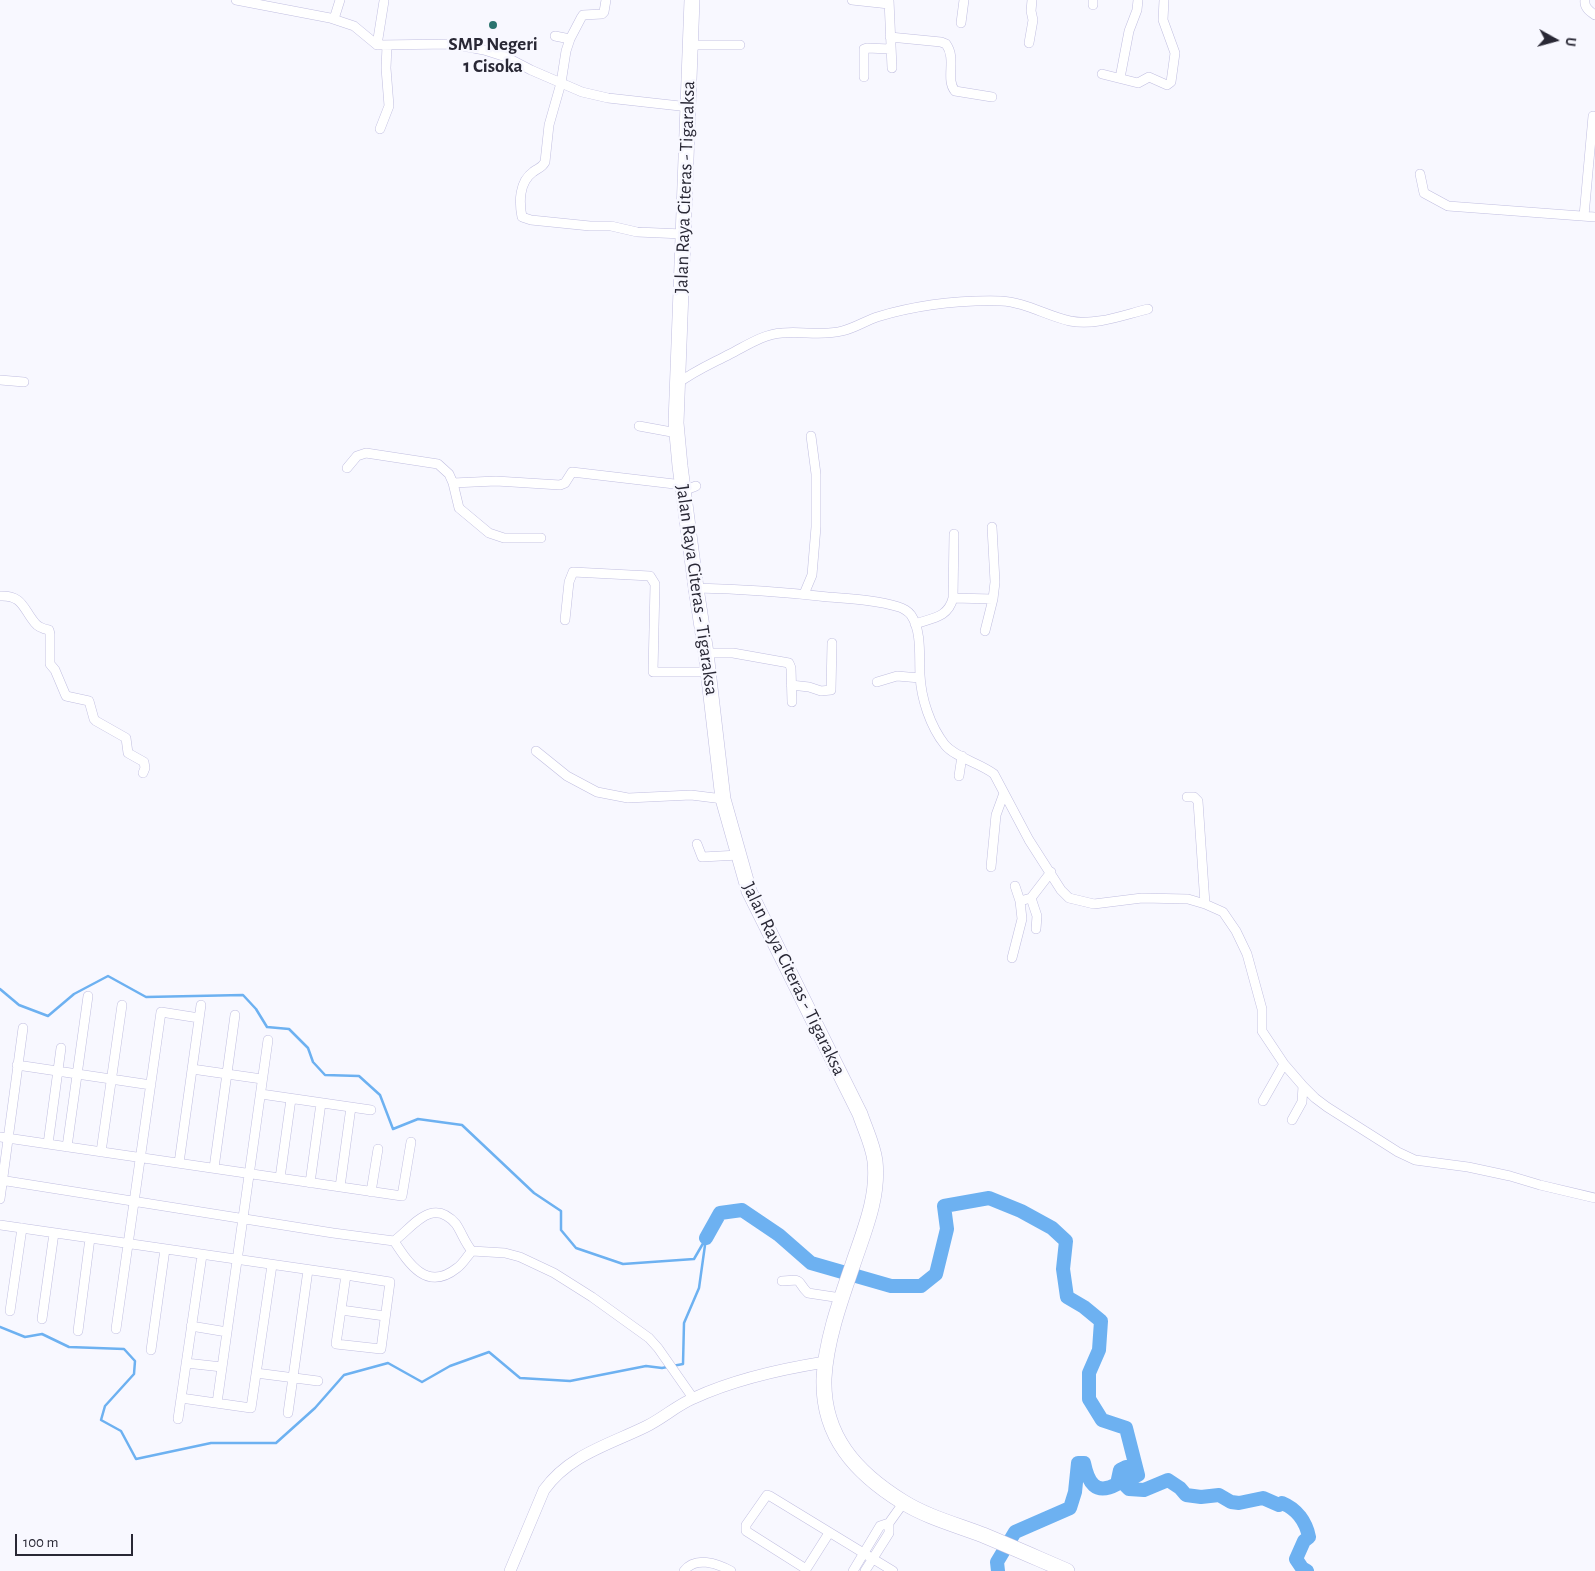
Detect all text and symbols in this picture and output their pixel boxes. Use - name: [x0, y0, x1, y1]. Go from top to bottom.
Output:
- north arrow: [1530, 15, 1580, 65]
- marker: SMP Negeri 1 Cisoka: [487, 19, 499, 31]
- place label: SMP Negeri 1 Cisoka: [448, 33, 538, 77]
- text: U: [1562, 37, 1577, 47]
- street label: Jalan Raya Citeras - Tigaraksa: [670, 80, 700, 294]
- street label: Jalan Raya Citeras - Tigaraksa: [671, 483, 723, 697]
- street label: Jalan Raya Citeras - Tigaraksa: [737, 878, 851, 1080]
- scale bar: [18, 1524, 135, 1556]
- text: 100 m: [23, 1535, 58, 1550]

